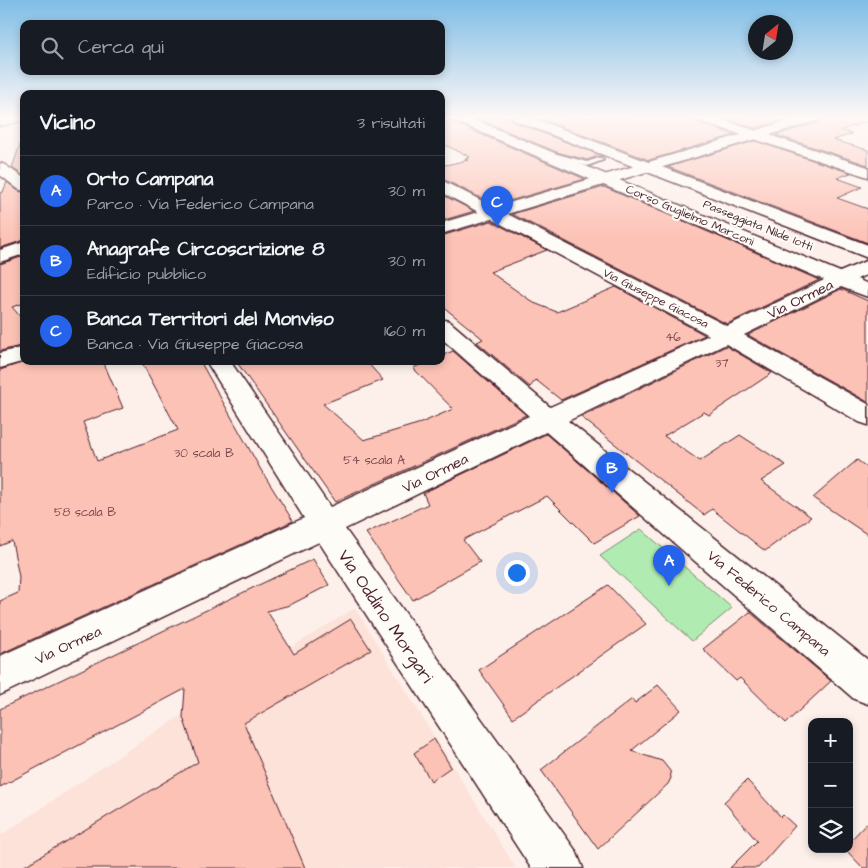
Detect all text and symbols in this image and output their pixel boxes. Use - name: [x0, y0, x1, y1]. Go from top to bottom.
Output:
- north arrow: [748, 15, 793, 60]
- search box: [20, 20, 445, 75]
- icon: search: [38, 34, 66, 62]
- text: Cerca qui: [78, 34, 164, 61]
- text: Vicino: [40, 108, 95, 137]
- text: 3 risultati: [357, 112, 425, 134]
- text: Orto Campana: [87, 166, 214, 193]
- text: A: [51, 180, 61, 202]
- text: 30 m: [388, 180, 425, 202]
- street label: Corso Guglielmo Marconi: [623, 181, 757, 251]
- pin: C: [481, 186, 513, 227]
- text: Parco · Via Federico Campana: [87, 193, 314, 215]
- street label: Passeggiata Nilde Iotti: [700, 196, 815, 256]
- text: Anagrafe Circoscrizione 8: [87, 236, 325, 263]
- text: B: [50, 250, 62, 272]
- text: 30 m: [388, 250, 425, 272]
- text: Edificio pubblico: [87, 263, 206, 285]
- street label: Via Giuseppe Giacosa: [600, 264, 711, 332]
- street label: Via Ormea: [764, 274, 837, 324]
- text: Banca Territori del Monviso: [87, 306, 334, 333]
- text: C: [50, 320, 62, 342]
- text: 160 m: [384, 320, 425, 342]
- house number: 46: [665, 329, 681, 346]
- text: Banca · Via Giuseppe Giacosa: [87, 333, 303, 355]
- house number: 37: [715, 355, 729, 372]
- house number: 30 scala B: [174, 445, 234, 462]
- street label: Via Ormea: [399, 448, 472, 498]
- house number: 54 scala A: [343, 452, 405, 469]
- pin: B: [596, 452, 628, 493]
- house number: 58 scala B: [54, 504, 117, 521]
- street label: Via Oddino Morgari: [331, 545, 440, 689]
- pin: A: [653, 545, 685, 586]
- street label: Via Federico Campana: [703, 545, 835, 662]
- your location: [504, 560, 530, 586]
- street label: Via Ormea: [32, 621, 105, 670]
- map controls: [808, 718, 853, 853]
- button: +: [808, 718, 853, 763]
- button: −: [808, 763, 853, 808]
- button: layers: [808, 808, 853, 853]

